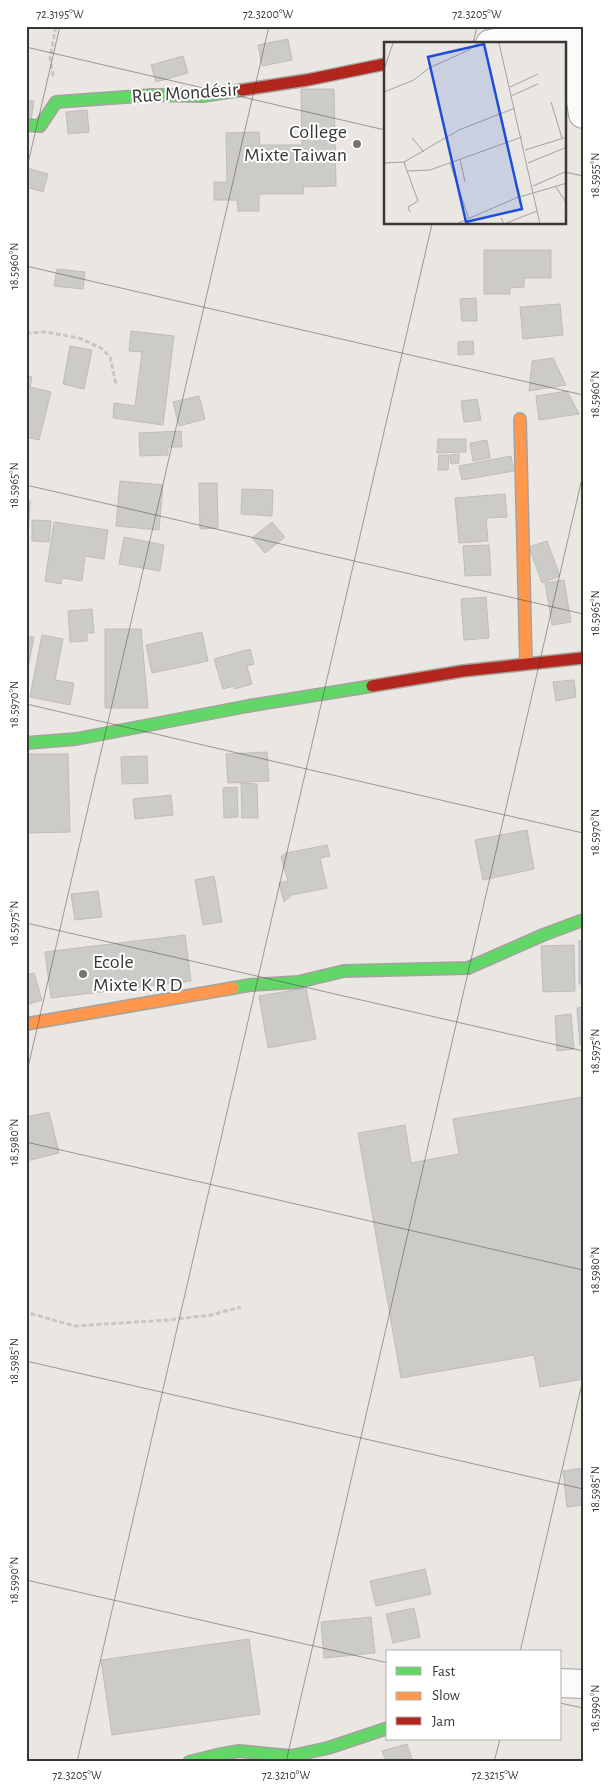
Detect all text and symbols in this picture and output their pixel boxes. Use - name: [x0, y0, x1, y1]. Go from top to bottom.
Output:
- text: 72.3195°W: [36, 8, 84, 20]
- text: 72.3200°W: [243, 8, 294, 20]
- text: 72.3205°W: [452, 8, 502, 20]
- inset map: [384, 42, 566, 225]
- street label: Rue Mondésir: [131, 79, 240, 107]
- place label: College Mixte Taiwan: [244, 122, 347, 165]
- marker: College Mixte Taiwan: [351, 138, 363, 150]
- text: 18.5955°N: [589, 153, 601, 197]
- text: 18.5960°N: [8, 243, 20, 289]
- text: 18.5960°N: [589, 371, 601, 417]
- text: 18.5965°N: [8, 462, 20, 508]
- text: 18.5965°N: [589, 590, 601, 636]
- text: 18.5970°N: [8, 681, 20, 727]
- text: 18.5970°N: [589, 809, 601, 855]
- text: 18.5975°N: [8, 901, 20, 945]
- place label: Ecole Mixte K R D: [93, 952, 183, 995]
- marker: Ecole Mixte K R D: [77, 968, 89, 980]
- text: 18.5975°N: [589, 1029, 601, 1073]
- text: 18.5980°N: [8, 1119, 20, 1165]
- text: 18.5980°N: [589, 1247, 601, 1293]
- text: 18.5985°N: [8, 1338, 20, 1384]
- text: 18.5985°N: [589, 1466, 601, 1512]
- text: 18.5990°N: [8, 1557, 20, 1603]
- legend: [386, 1650, 562, 1740]
- text: Fast: [432, 1664, 456, 1679]
- text: 18.5990°N: [589, 1685, 601, 1731]
- text: Slow: [432, 1688, 460, 1703]
- text: Jam: [432, 1714, 455, 1729]
- text: 72.3205°W: [52, 1769, 102, 1781]
- text: 72.3210°W: [262, 1769, 311, 1781]
- text: 72.3215°W: [471, 1769, 519, 1781]

